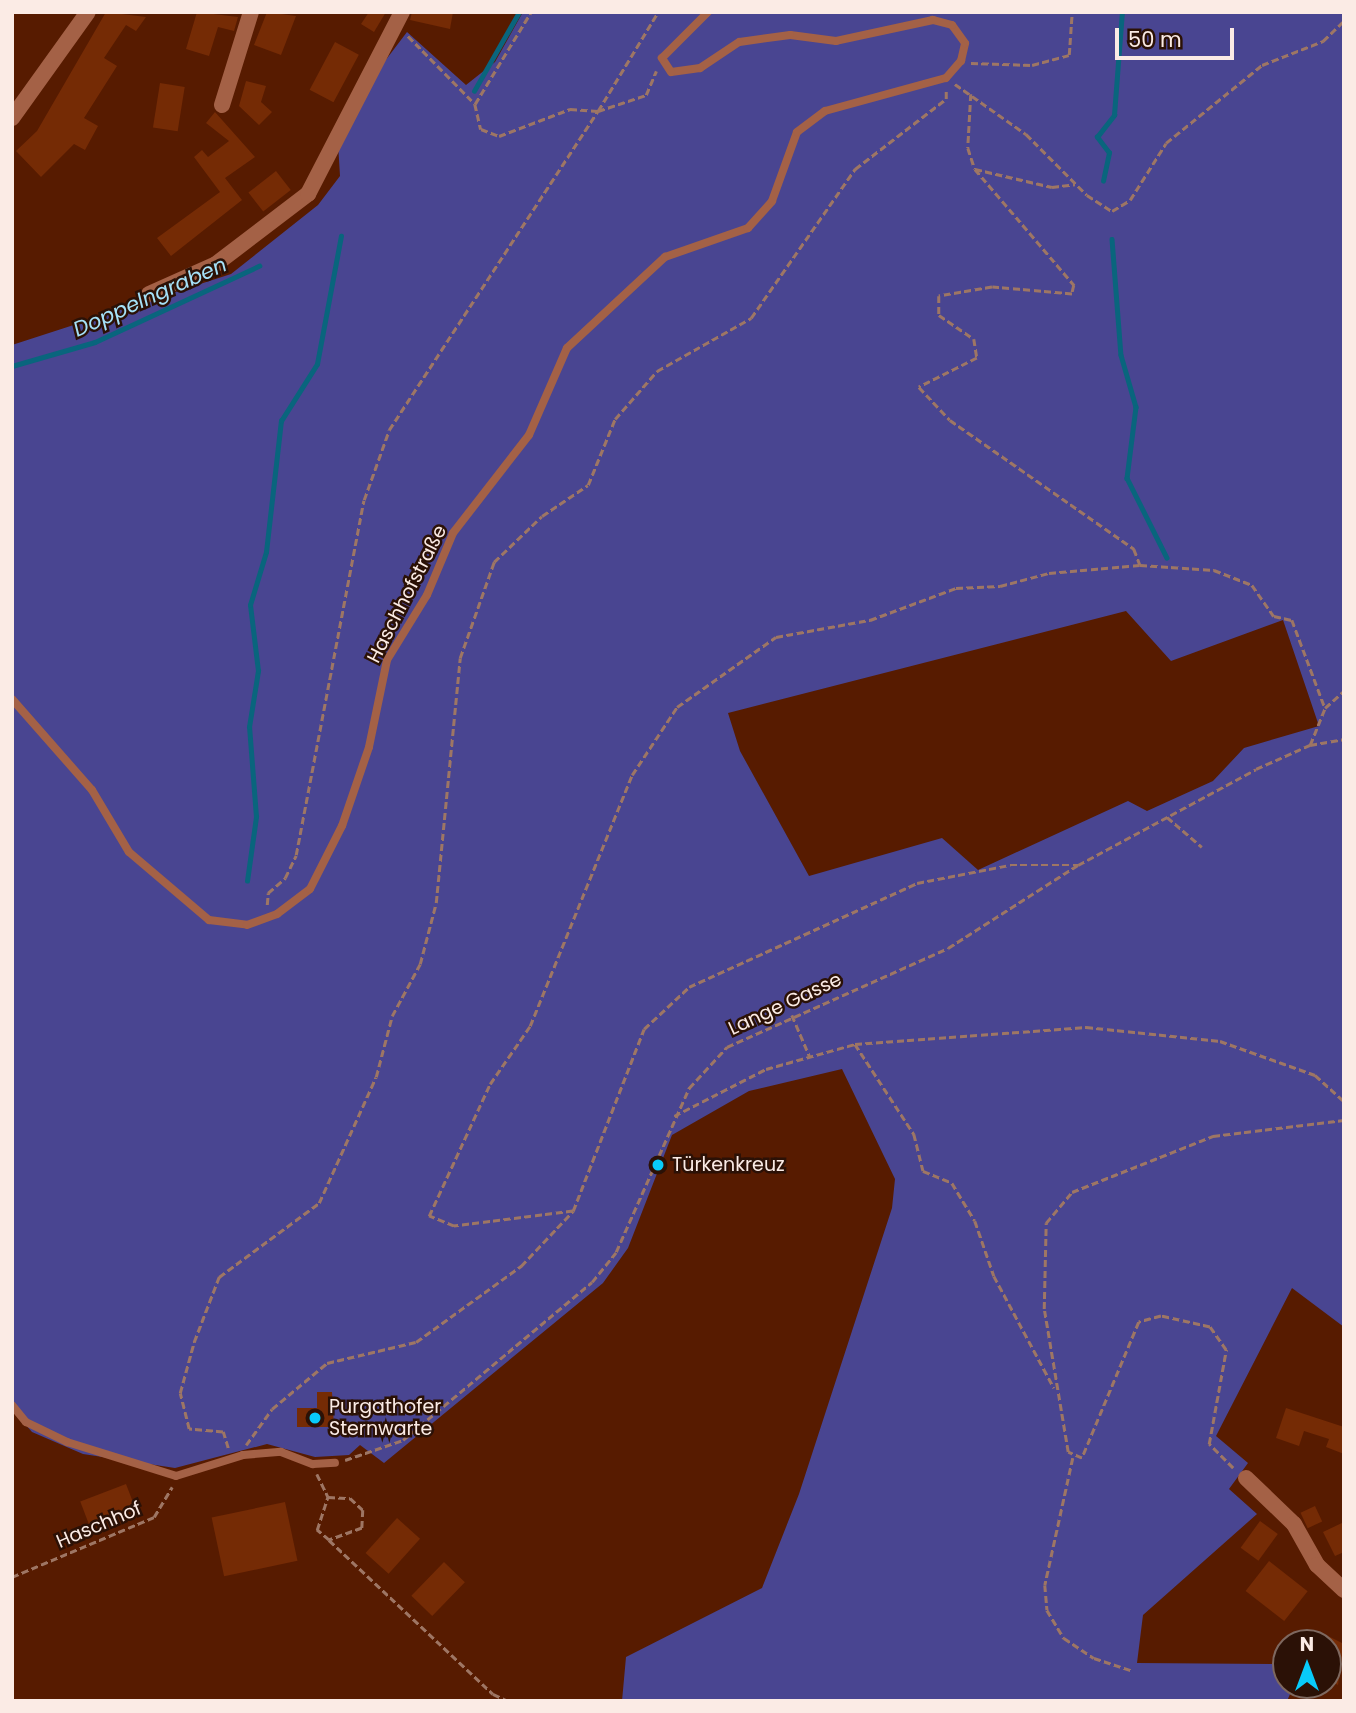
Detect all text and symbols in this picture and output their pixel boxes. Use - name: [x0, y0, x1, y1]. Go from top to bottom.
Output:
- scale bar: [1118, 14, 1237, 58]
- text: 50 m: [1128, 25, 1182, 54]
- water label: Doppelngraben: [69, 252, 231, 342]
- street label: Haschhofstraße: [362, 521, 452, 667]
- street label: Lange Gasse: [725, 968, 845, 1040]
- place label: Türkenkreuz: [672, 1154, 785, 1176]
- marker: Türkenkreuz: [650, 1157, 666, 1173]
- place label: Purgathofer Sternwarte: [329, 1396, 441, 1440]
- marker: Purgathofer Sternwarte: [307, 1410, 323, 1426]
- street label: Haschhof: [53, 1497, 145, 1553]
- north arrow: [1272, 1629, 1342, 1699]
- text: N: [1300, 1631, 1314, 1658]

